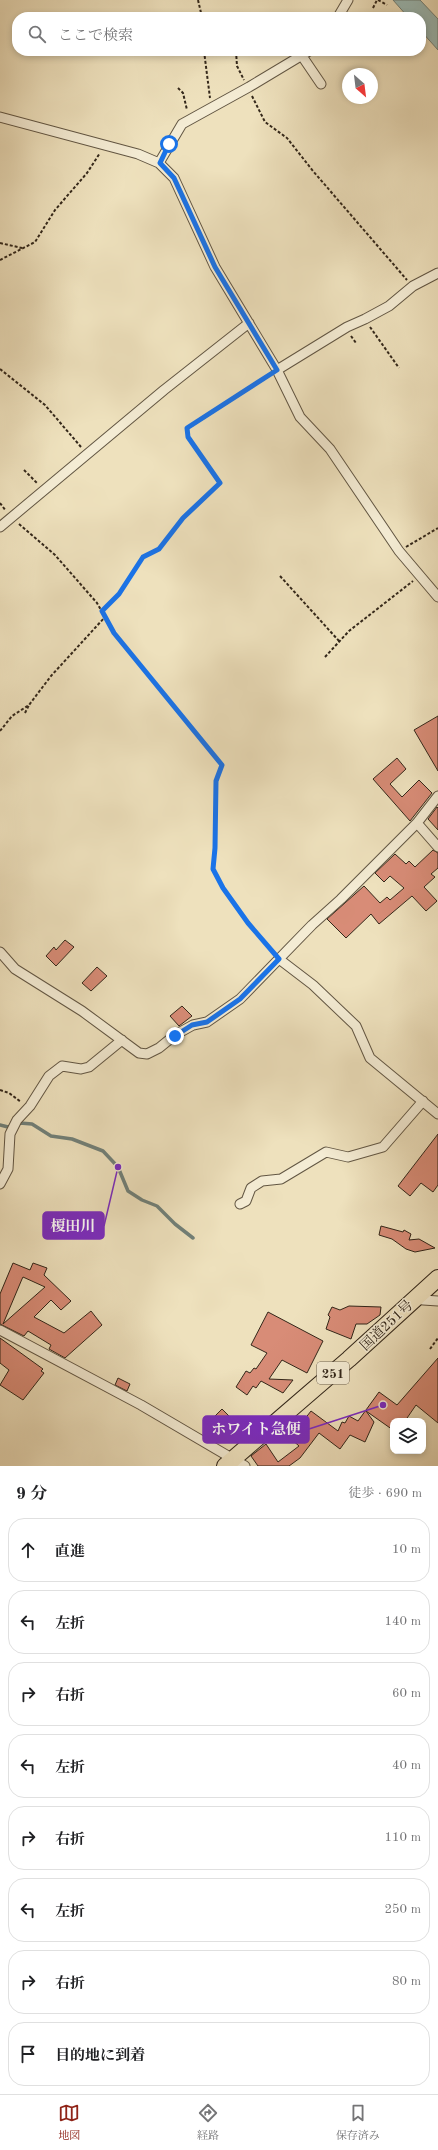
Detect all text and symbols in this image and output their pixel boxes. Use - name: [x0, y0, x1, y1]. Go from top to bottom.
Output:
- search box: [12, 12, 426, 56]
- icon: search: [26, 23, 48, 45]
- text: ここで検索: [58, 29, 133, 44]
- north arrow: [342, 68, 378, 104]
- route start: [160, 135, 178, 153]
- route end: [166, 1027, 184, 1045]
- callout: 榎田川: [43, 1212, 104, 1239]
- text: 榎田川: [50, 1218, 96, 1235]
- street label: 国道251号: [357, 1297, 416, 1353]
- road number: 251: [317, 1362, 349, 1384]
- callout: ホワイト急便: [203, 1416, 309, 1443]
- map controls: [390, 1418, 426, 1454]
- button: layers: [390, 1418, 426, 1454]
- text: ホワイト急便: [211, 1421, 301, 1438]
- text: 9 分: [16, 1486, 48, 1503]
- text: 徒歩 · 690 m: [348, 1487, 422, 1500]
- icon: ahead: [17, 1539, 39, 1561]
- text: 10 m: [392, 1543, 421, 1556]
- text: 直進: [55, 1545, 85, 1560]
- icon: left: [17, 1611, 39, 1633]
- text: 140 m: [384, 1615, 421, 1628]
- text: 左折: [55, 1617, 85, 1632]
- icon: right: [17, 1683, 39, 1705]
- text: 60 m: [392, 1687, 421, 1700]
- text: 右折: [55, 1689, 85, 1704]
- icon: left: [17, 1755, 39, 1777]
- text: 40 m: [392, 1759, 421, 1772]
- text: 左折: [55, 1761, 85, 1776]
- icon: right: [17, 1827, 39, 1849]
- text: 110 m: [384, 1831, 421, 1844]
- text: 右折: [55, 1833, 85, 1848]
- icon: left: [17, 1899, 39, 1921]
- text: 250 m: [384, 1903, 421, 1916]
- text: 左折: [55, 1905, 85, 1920]
- icon: right: [17, 1971, 39, 1993]
- text: 80 m: [392, 1975, 421, 1988]
- text: 右折: [55, 1977, 85, 1992]
- icon: arrive: [17, 2043, 39, 2065]
- text: 目的地に到着: [55, 2049, 145, 2064]
- tab: 地図: [58, 2102, 80, 2144]
- tab: 経路: [197, 2102, 219, 2144]
- tab: 保存済み: [336, 2102, 380, 2144]

